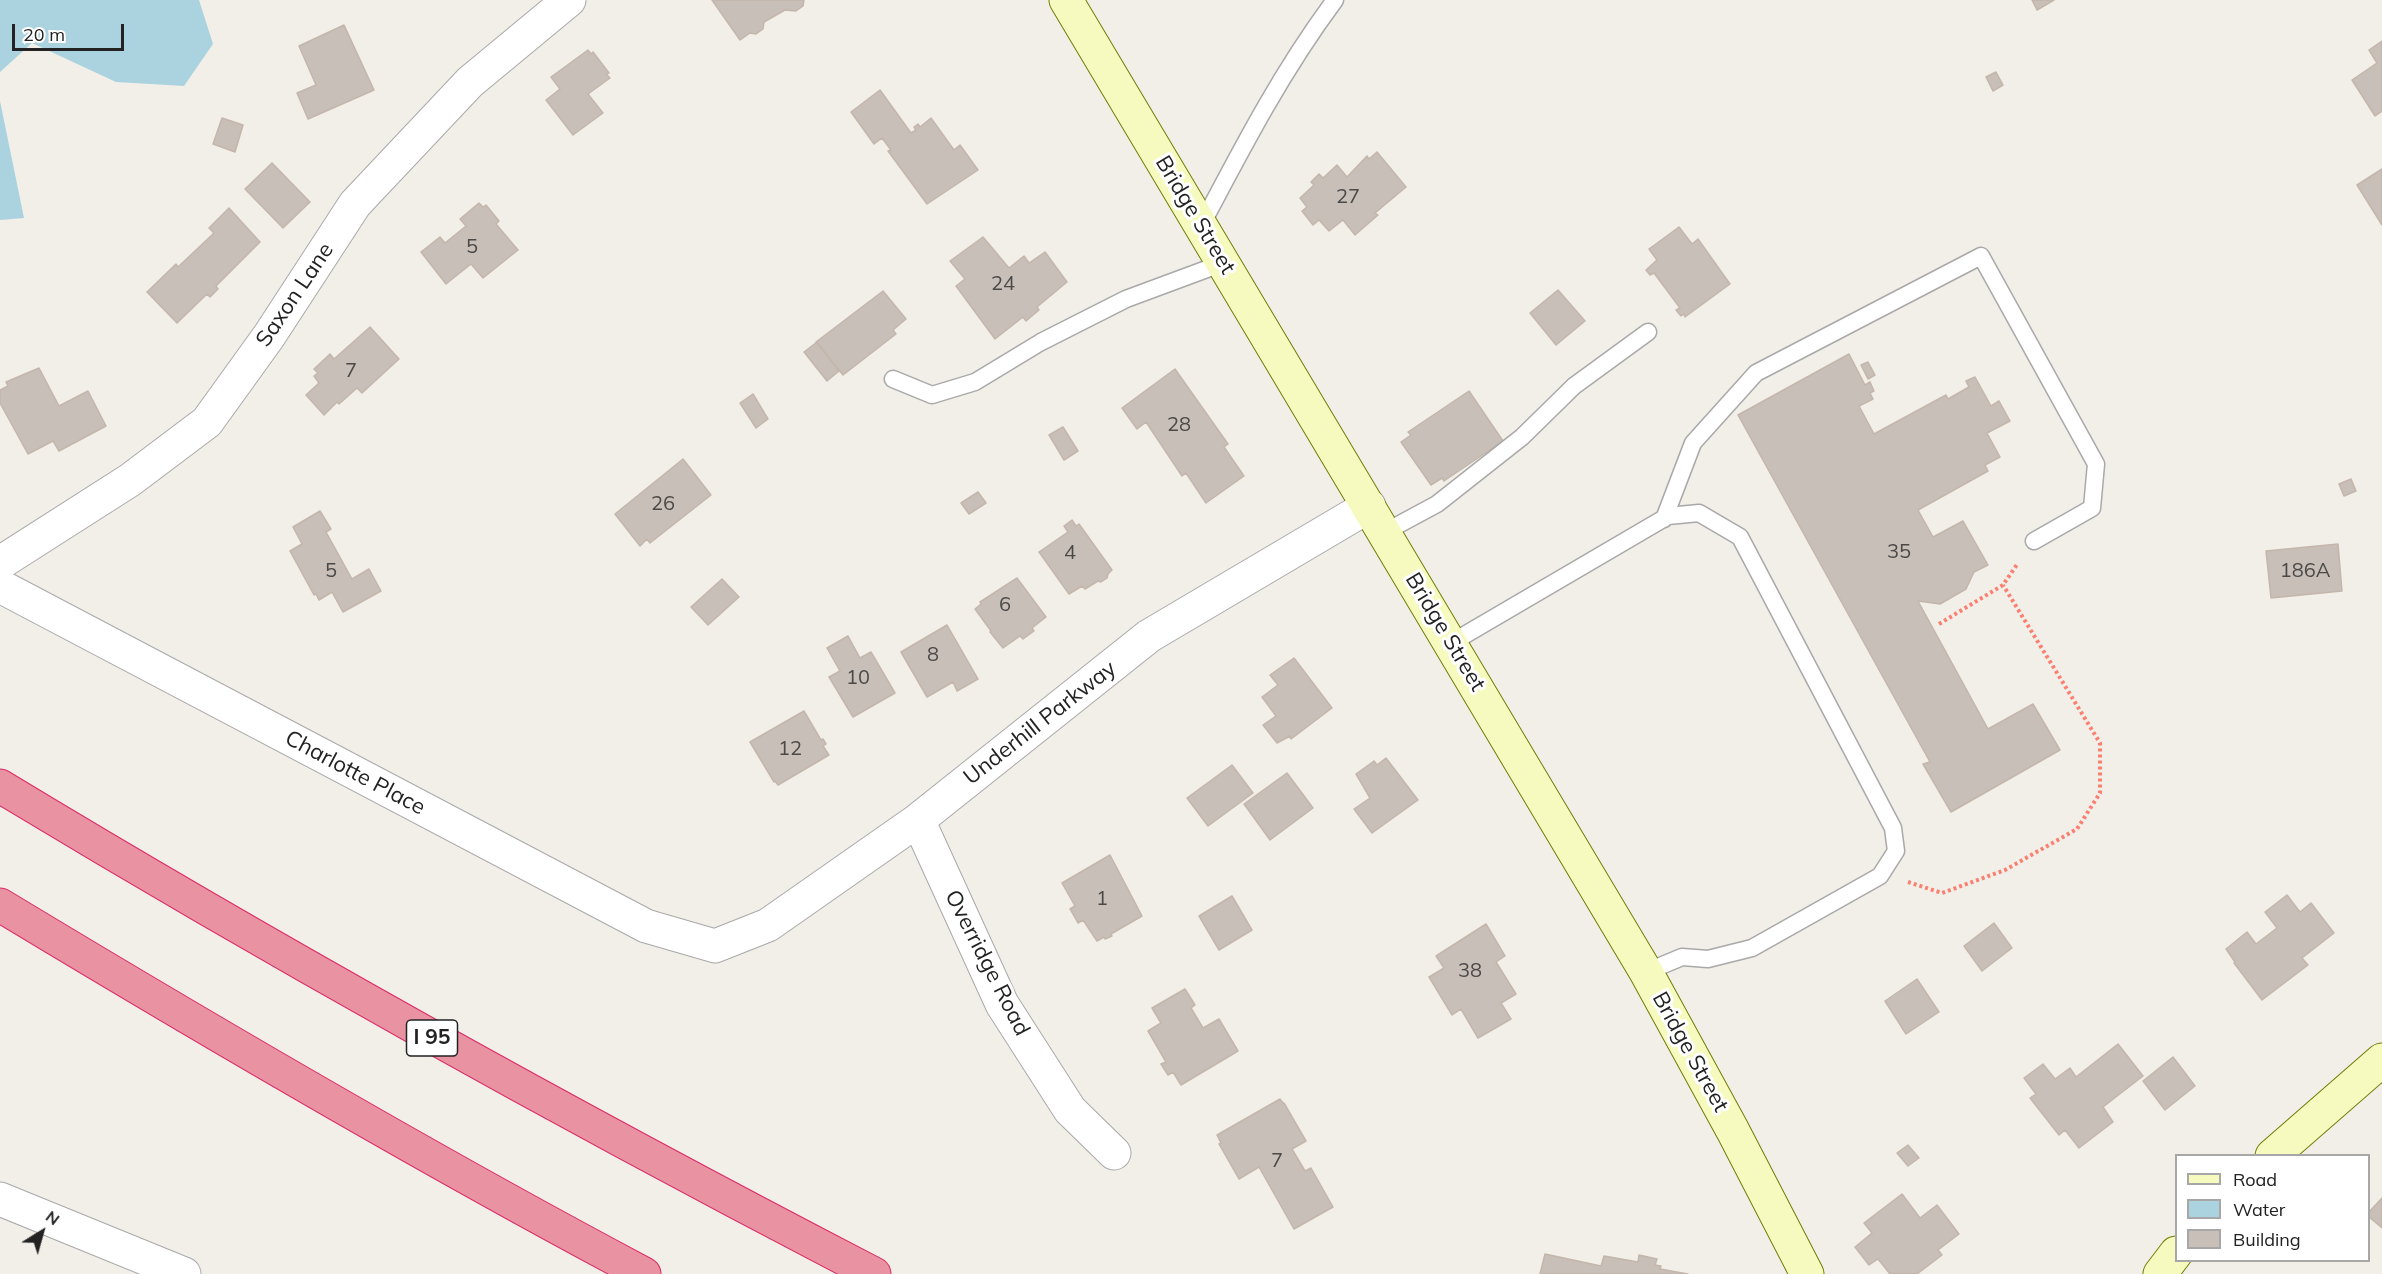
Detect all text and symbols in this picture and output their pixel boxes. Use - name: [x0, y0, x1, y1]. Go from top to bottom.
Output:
- scale bar: [15, 12, 128, 50]
- text: 20 m: [23, 23, 65, 46]
- street label: Bridge Street: [1149, 151, 1241, 279]
- house number: 27: [1336, 185, 1360, 209]
- house number: 5: [466, 235, 478, 259]
- street label: Saxon Lane: [251, 238, 339, 352]
- house number: 24: [991, 272, 1015, 296]
- house number: 7: [345, 359, 357, 383]
- house number: 28: [1167, 413, 1191, 437]
- house number: 26: [651, 492, 675, 516]
- house number: 35: [1887, 540, 1911, 564]
- house number: 4: [1064, 541, 1076, 565]
- house number: 5: [325, 559, 337, 583]
- house number: 186A: [2280, 559, 2330, 583]
- street label: Bridge Street: [1399, 568, 1491, 696]
- house number: 6: [999, 593, 1011, 617]
- house number: 8: [927, 643, 939, 667]
- street label: Underhill Parkway: [959, 655, 1121, 791]
- house number: 10: [846, 666, 870, 690]
- street label: Charlotte Place: [280, 725, 430, 821]
- house number: 12: [778, 737, 802, 761]
- street label: Overridge Road: [939, 886, 1035, 1040]
- house number: 1: [1096, 887, 1108, 911]
- house number: 38: [1458, 959, 1482, 983]
- street label: Bridge Street: [1646, 987, 1734, 1117]
- road number: I 95: [406, 1020, 458, 1056]
- house number: 7: [1271, 1149, 1283, 1173]
- legend: [2175, 1154, 2370, 1262]
- text: Road: [2233, 1168, 2277, 1191]
- text: Water: [2233, 1198, 2285, 1221]
- north arrow: [12, 1202, 72, 1262]
- text: N: [42, 1206, 64, 1229]
- text: Building: [2233, 1228, 2301, 1251]

